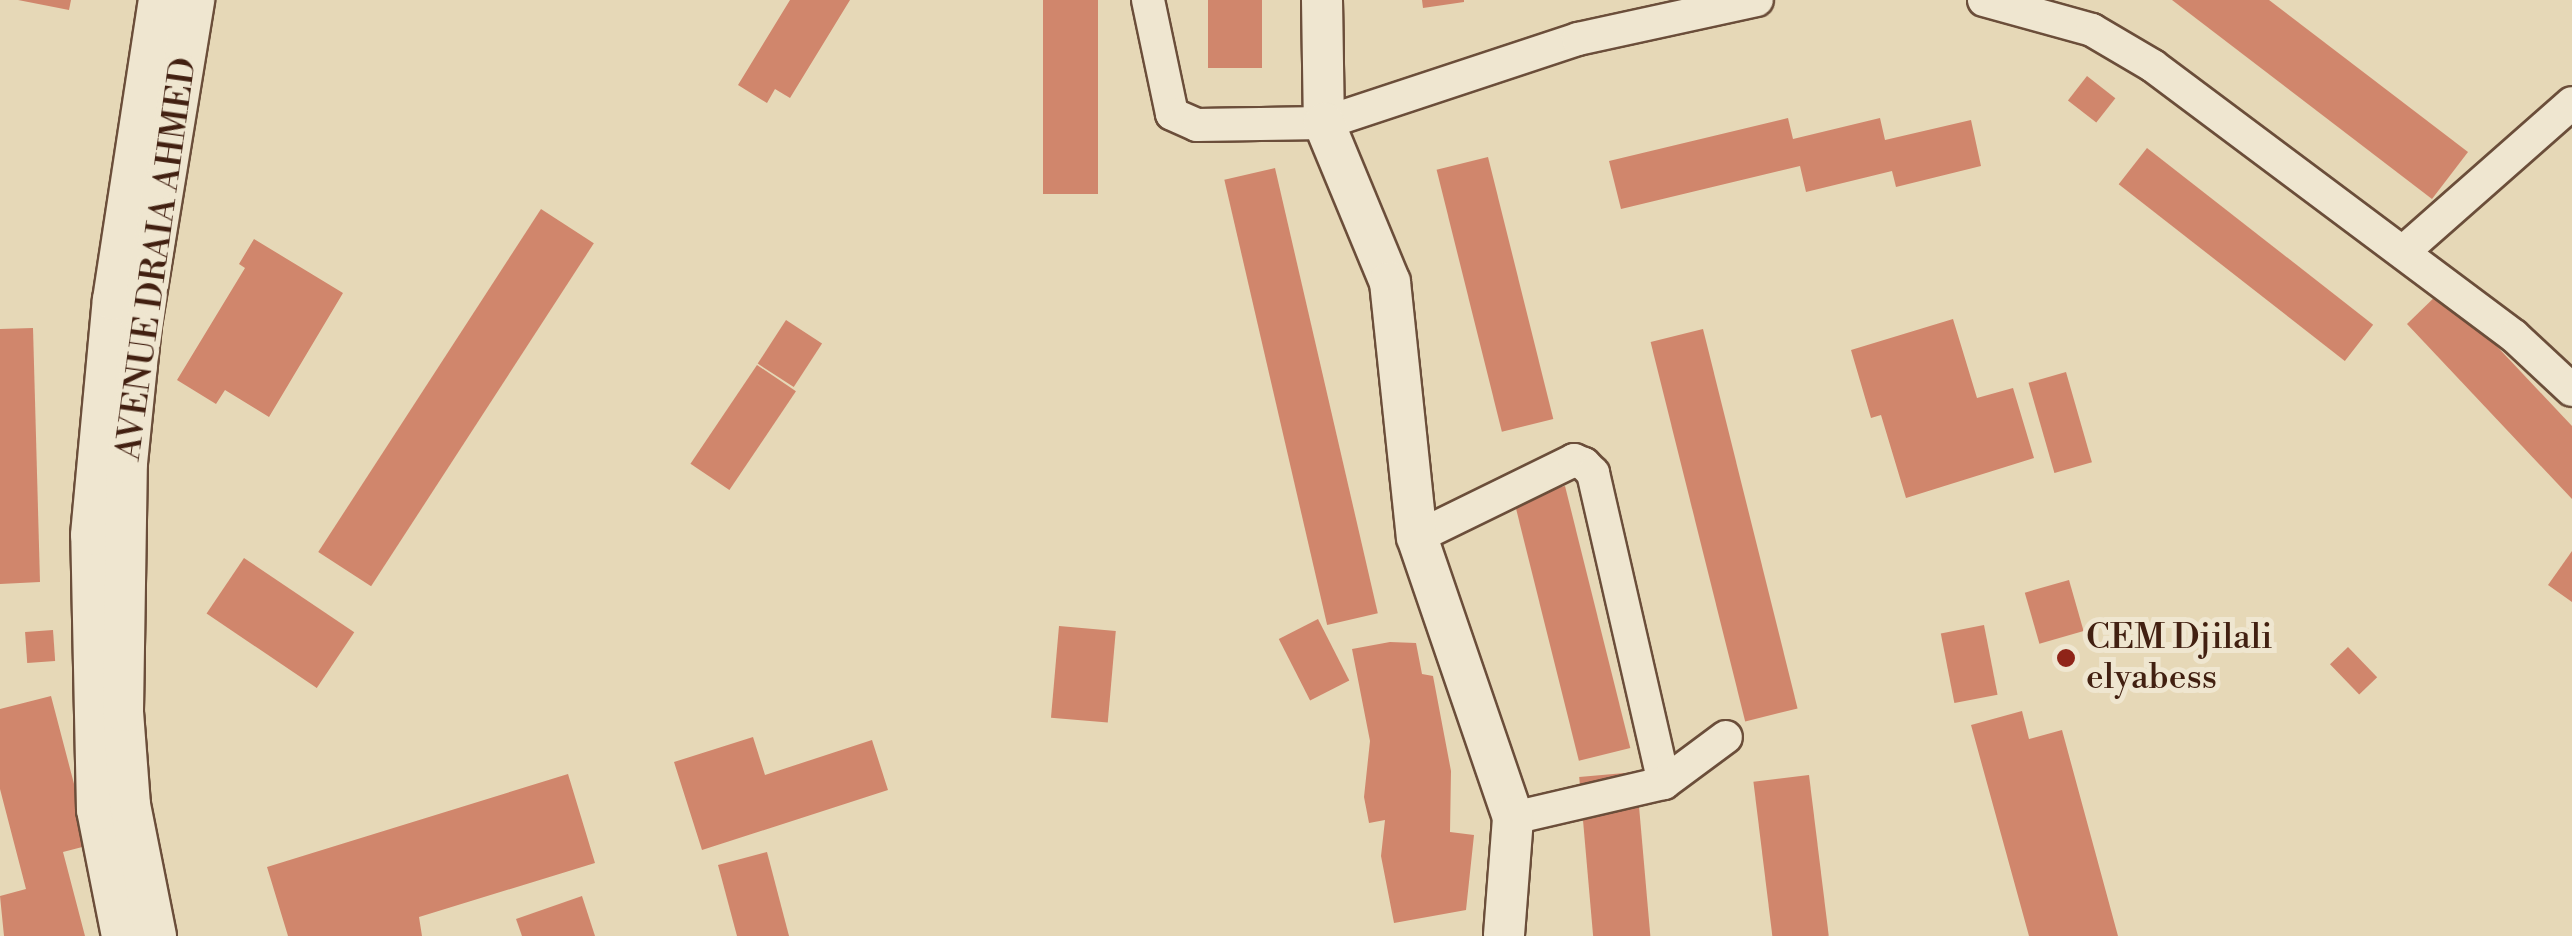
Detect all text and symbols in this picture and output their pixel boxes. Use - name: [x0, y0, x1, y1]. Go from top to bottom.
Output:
- street label: AVENUE DRAIA AHMED: [108, 55, 206, 463]
- place label: CEM Djilali elyabess: [2086, 617, 2273, 699]
- marker: CEM Djilali elyabess: [2055, 647, 2077, 669]

